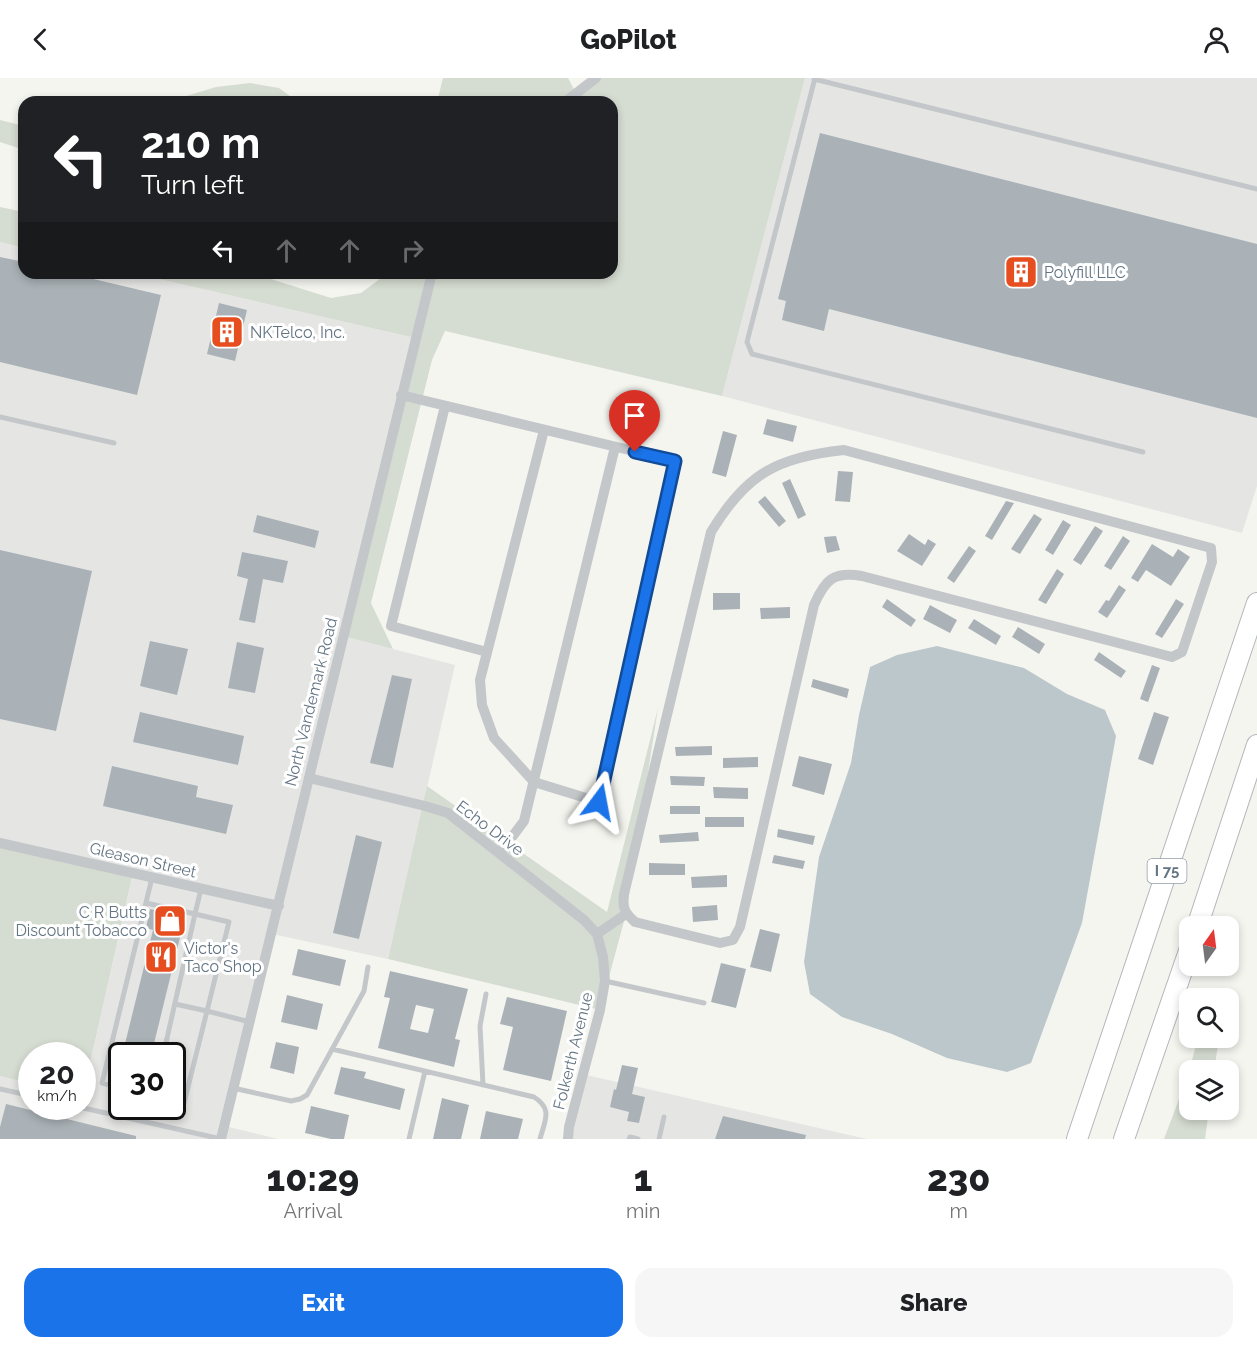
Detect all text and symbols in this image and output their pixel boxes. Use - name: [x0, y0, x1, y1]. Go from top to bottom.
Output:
- icon: back: [24, 23, 57, 56]
- icon: person: [1200, 23, 1233, 56]
- text: GoPilot: [580, 24, 677, 55]
- text: 210 m: [141, 119, 260, 168]
- icon: left: [42, 120, 120, 198]
- text: Turn left: [141, 169, 244, 200]
- icon: left: [207, 234, 240, 267]
- icon: ahead: [270, 234, 303, 267]
- icon: ahead: [333, 234, 366, 267]
- icon: right: [396, 234, 429, 267]
- building icon: Polyfill LLC: [1003, 254, 1039, 290]
- place label: Polyfill LLC: [1044, 263, 1126, 282]
- building icon: NKTelco, Inc.: [209, 314, 245, 350]
- place label: NKTelco, Inc.: [250, 323, 345, 342]
- pin: [609, 390, 660, 452]
- icon: arrive: [618, 399, 651, 432]
- street label: North Vandemark Road: [281, 616, 341, 788]
- position arrow: [567, 770, 631, 834]
- street label: Echo Drive: [453, 797, 527, 859]
- street label: Gleason Street: [88, 838, 199, 882]
- road number: I 75: [1148, 859, 1186, 883]
- place label: C R Butts Discount Tobacco: [15, 903, 147, 940]
- shop icon: C R Butts Discount Tobacco: [152, 903, 188, 939]
- north arrow: [1179, 916, 1239, 976]
- map controls: [1179, 916, 1239, 1120]
- restaurant icon: Victor's Taco Shop: [143, 939, 179, 975]
- place label: Victor's Taco Shop: [184, 939, 262, 976]
- button: search: [1179, 988, 1239, 1048]
- street label: Folkerth Avenue: [549, 990, 597, 1112]
- speed limit sign: 30: [108, 1042, 186, 1120]
- text: 20: [39, 1056, 75, 1091]
- button: layers: [1179, 1060, 1239, 1120]
- text: km/h: [37, 1087, 77, 1105]
- text: 10:29: [267, 1157, 359, 1199]
- text: 1: [634, 1157, 652, 1199]
- text: 230: [927, 1157, 990, 1199]
- text: Arrival: [284, 1199, 342, 1223]
- text: min: [626, 1199, 660, 1223]
- text: m: [949, 1199, 968, 1223]
- button: Exit: [24, 1268, 623, 1337]
- button: Share: [635, 1268, 1233, 1337]

